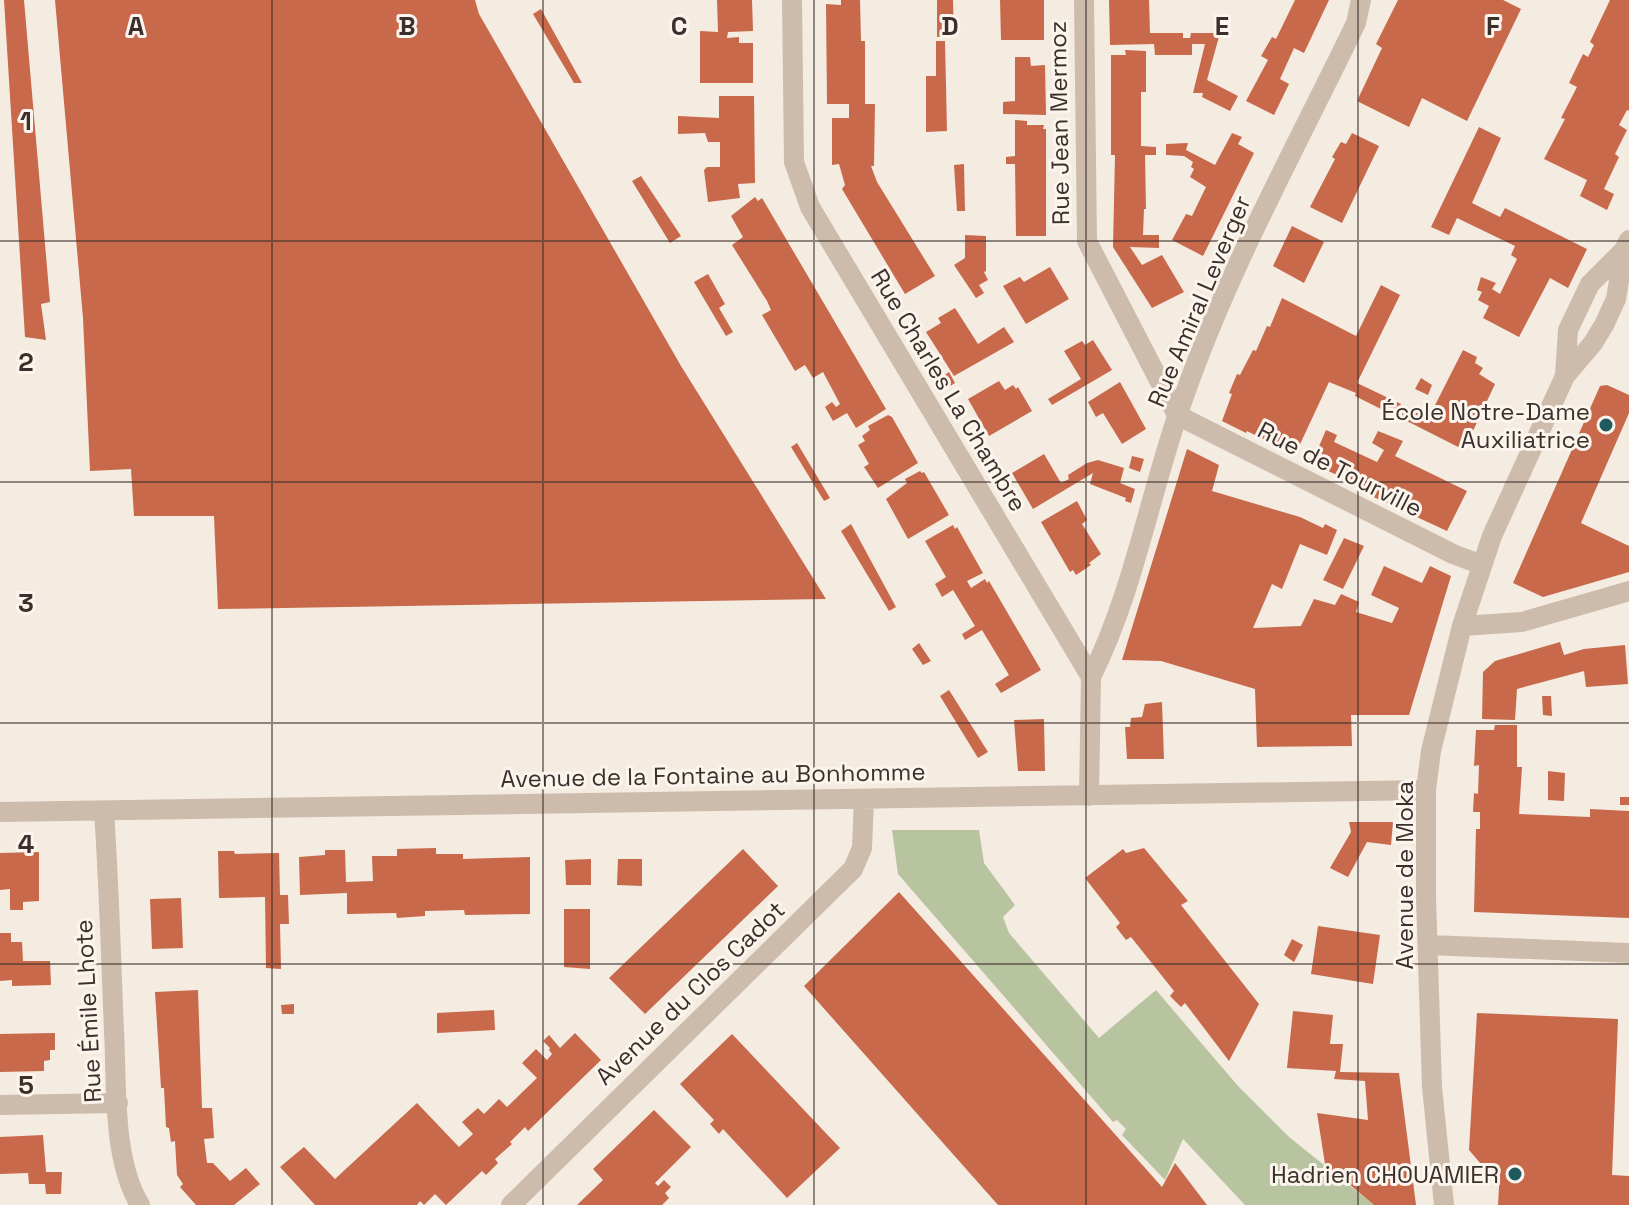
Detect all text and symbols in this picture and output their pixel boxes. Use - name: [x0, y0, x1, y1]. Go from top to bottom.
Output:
- text: A: [128, 9, 145, 43]
- text: B: [398, 9, 416, 43]
- text: C: [671, 9, 687, 43]
- text: D: [941, 9, 959, 43]
- text: E: [1215, 9, 1229, 43]
- text: F: [1486, 9, 1500, 43]
- street label: Rue Jean Mermoz: [1042, 21, 1076, 225]
- text: 1: [20, 104, 32, 138]
- street label: Rue Amiral Leverger: [1140, 191, 1258, 411]
- street label: Rue Charles La Chambre: [864, 263, 1034, 517]
- text: 2: [18, 345, 34, 379]
- place label: École Notre-Dame Auxiliatrice: [1381, 396, 1590, 455]
- street label: Rue de Tourville: [1253, 414, 1427, 524]
- marker: École Notre-Dame Auxiliatrice: [1597, 416, 1615, 434]
- text: 3: [18, 586, 34, 620]
- street label: Avenue de la Fontaine au Bonhomme: [500, 756, 926, 794]
- street label: Avenue de Moka: [1389, 780, 1420, 969]
- text: 4: [18, 827, 34, 861]
- street label: Avenue du Clos Cadot: [589, 894, 791, 1092]
- street label: Rue Émile Lhote: [68, 919, 108, 1103]
- text: 5: [18, 1068, 34, 1102]
- place label: Hadrien CHOUAMIER: [1271, 1159, 1499, 1190]
- marker: Hadrien CHOUAMIER: [1506, 1165, 1524, 1183]

